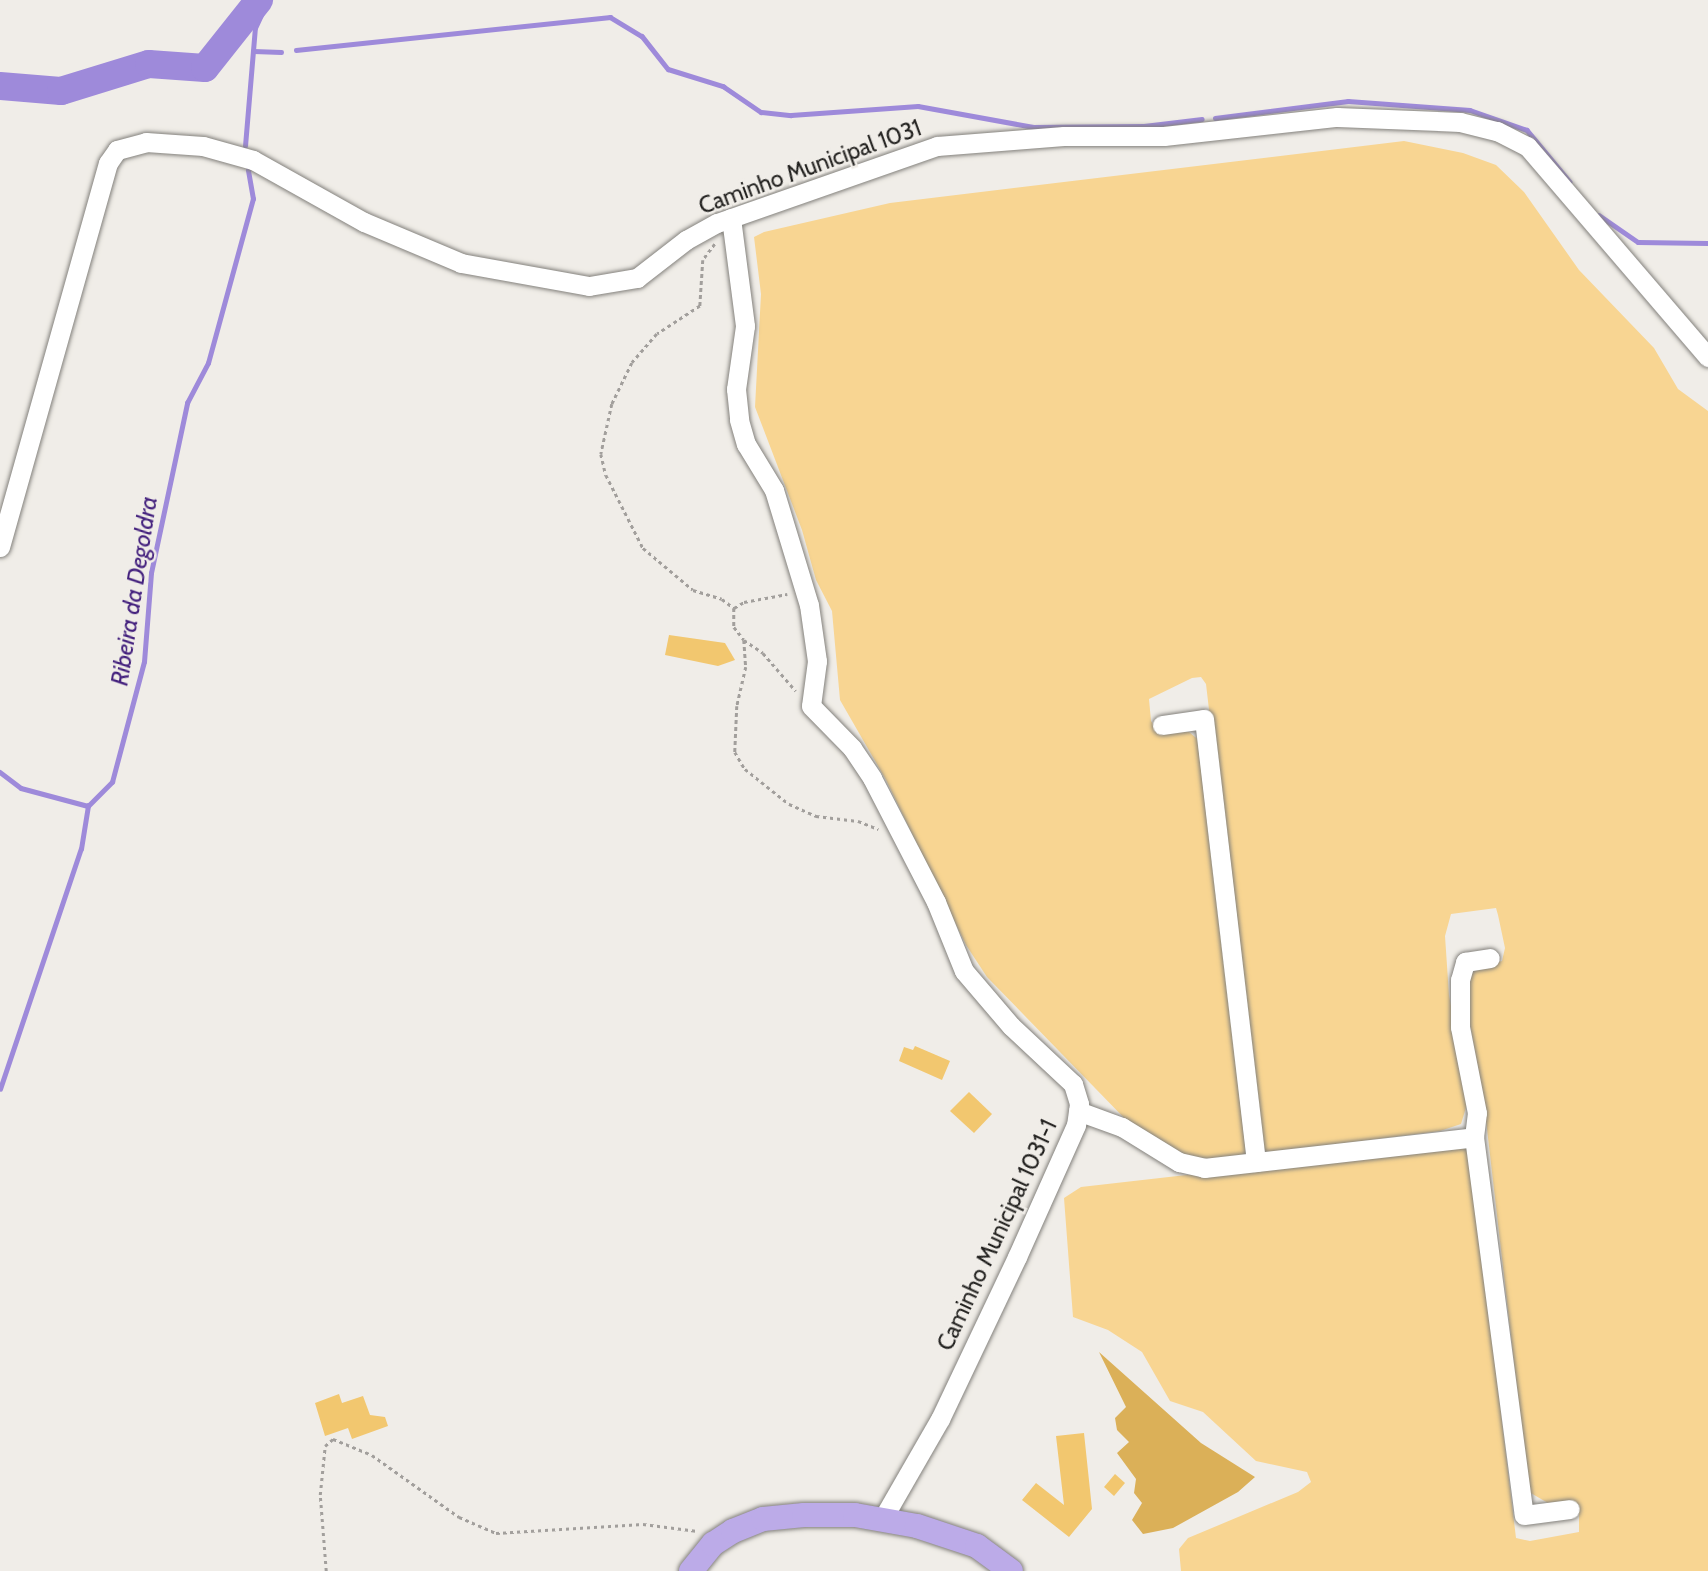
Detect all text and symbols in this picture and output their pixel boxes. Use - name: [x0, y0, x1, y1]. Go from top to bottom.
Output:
- street label: Caminho Municipal 1031: [695, 114, 925, 220]
- water label: Ribeira da Degoldra: [105, 494, 163, 688]
- street label: Caminho Municipal 1031-1: [931, 1115, 1063, 1355]

